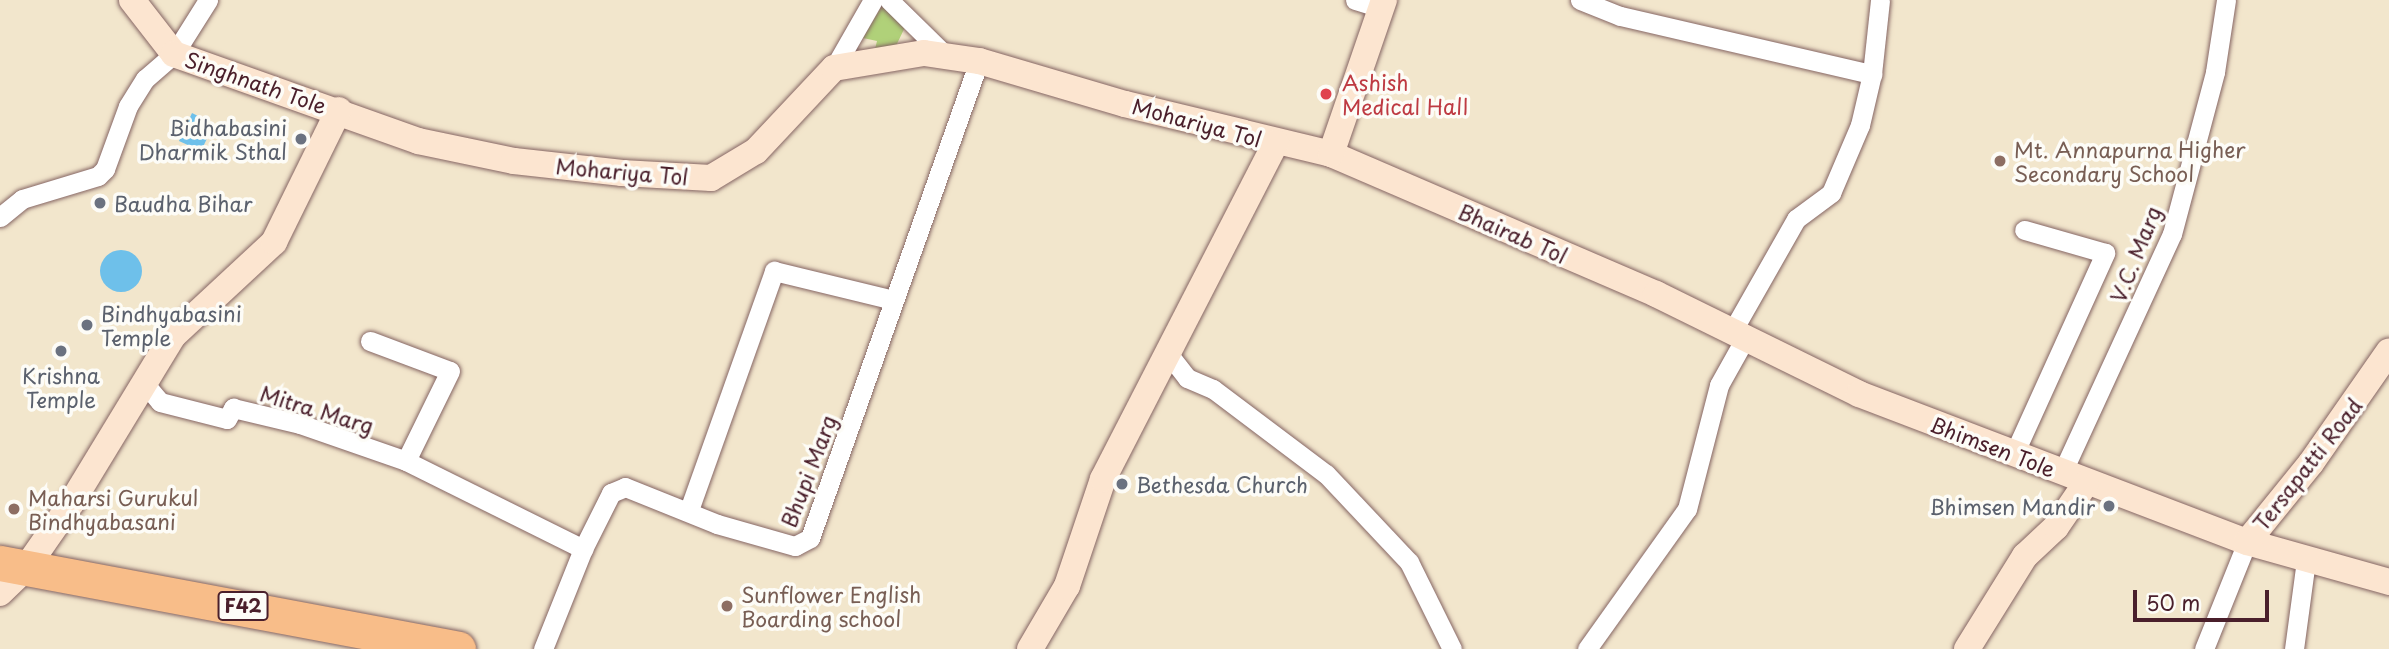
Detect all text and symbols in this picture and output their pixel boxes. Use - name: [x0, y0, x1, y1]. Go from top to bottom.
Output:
- street label: Singhnath Tole: [182, 46, 330, 118]
- place label: Ashish Medical Hall: [1342, 69, 1469, 119]
- marker: Ashish Medical Hall: [1316, 84, 1336, 104]
- street label: Mohariya Tol: [1129, 93, 1265, 151]
- place label: Bidhabasini Dharmik Sthal: [137, 114, 287, 164]
- marker: Bidhabasini Dharmik Sthal: [293, 131, 309, 147]
- place label: Mt. Annapurna Higher Secondary School: [2014, 136, 2244, 186]
- street label: Mohariya Tol: [554, 153, 690, 189]
- marker: Mt. Annapurna Higher Secondary School: [1992, 153, 2008, 169]
- place label: Baudha Bihar: [114, 190, 252, 216]
- marker: Baudha Bihar: [92, 195, 108, 211]
- street label: Bhairab Tol: [1455, 198, 1571, 268]
- street label: V.C. Marg: [2104, 202, 2166, 306]
- place label: Bindhyabasini Temple: [101, 300, 242, 350]
- marker: Bindhyabasini Temple: [79, 317, 95, 333]
- marker: Krishna Temple: [53, 343, 69, 359]
- place label: Krishna Temple: [22, 362, 100, 412]
- street label: Mitra Marg: [257, 380, 377, 438]
- street label: Tersapatti Road: [2247, 393, 2367, 535]
- street label: Bhimsen Tole: [1927, 411, 2059, 481]
- street label: Bhupi Marg: [775, 412, 841, 530]
- place label: Bethesda Church: [1136, 471, 1308, 497]
- marker: Bethesda Church: [1114, 476, 1130, 492]
- place label: Maharsi Gurukul Bindhyabasani: [28, 484, 199, 534]
- place label: Bhimsen Mandir: [1929, 493, 2095, 519]
- marker: Bhimsen Mandir: [2101, 498, 2117, 514]
- marker: Maharsi Gurukul Bindhyabasani: [6, 501, 22, 517]
- scale bar: [2137, 576, 2274, 620]
- place label: Sunflower English Boarding school: [741, 581, 921, 631]
- text: 50 m: [2146, 586, 2200, 618]
- road number: F42: [217, 590, 269, 622]
- marker: Sunflower English Boarding school: [719, 598, 735, 614]

